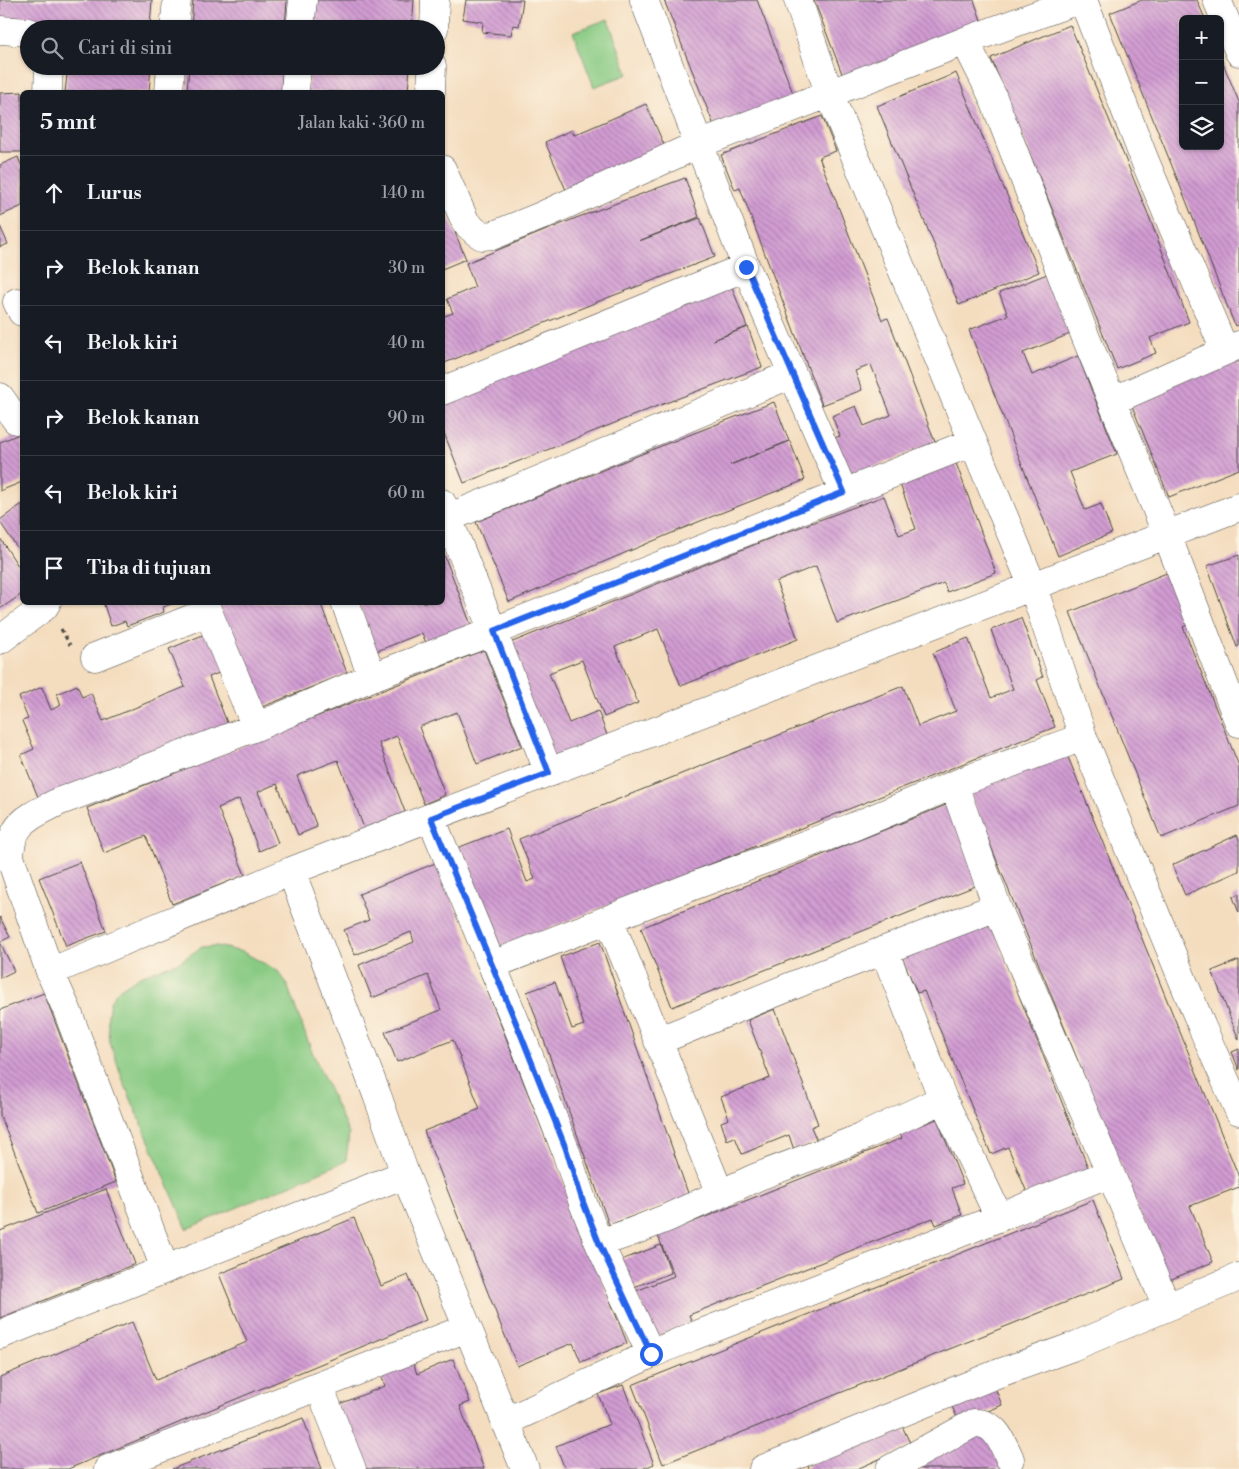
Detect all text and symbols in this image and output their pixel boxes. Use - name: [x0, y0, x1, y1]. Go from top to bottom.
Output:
- map controls: [1179, 15, 1224, 150]
- button: +: [1179, 15, 1224, 60]
- search box: [20, 20, 445, 75]
- icon: search: [38, 34, 66, 62]
- text: Cari di sini: [78, 36, 173, 60]
- button: −: [1179, 60, 1224, 105]
- button: layers: [1179, 105, 1224, 150]
- text: 5 mnt: [40, 110, 96, 136]
- text: Jalan kaki · 360 m: [298, 113, 425, 133]
- icon: ahead: [40, 179, 68, 207]
- text: Lurus: [87, 181, 142, 205]
- text: 140 m: [381, 183, 425, 203]
- icon: right: [40, 254, 68, 282]
- text: Belok kanan: [87, 256, 200, 280]
- route end: [735, 256, 758, 279]
- text: 30 m: [388, 258, 425, 278]
- icon: left: [40, 329, 68, 357]
- text: Belok kiri: [87, 331, 177, 355]
- text: 40 m: [388, 333, 425, 353]
- icon: right: [40, 404, 68, 432]
- text: Belok kanan: [87, 406, 200, 430]
- text: 90 m: [387, 408, 425, 428]
- icon: left: [40, 479, 68, 507]
- text: Belok kiri: [87, 481, 177, 505]
- text: 60 m: [387, 483, 425, 503]
- icon: arrive: [40, 554, 68, 582]
- text: Tiba di tujuan: [87, 556, 211, 580]
- route start: [640, 1343, 663, 1366]

